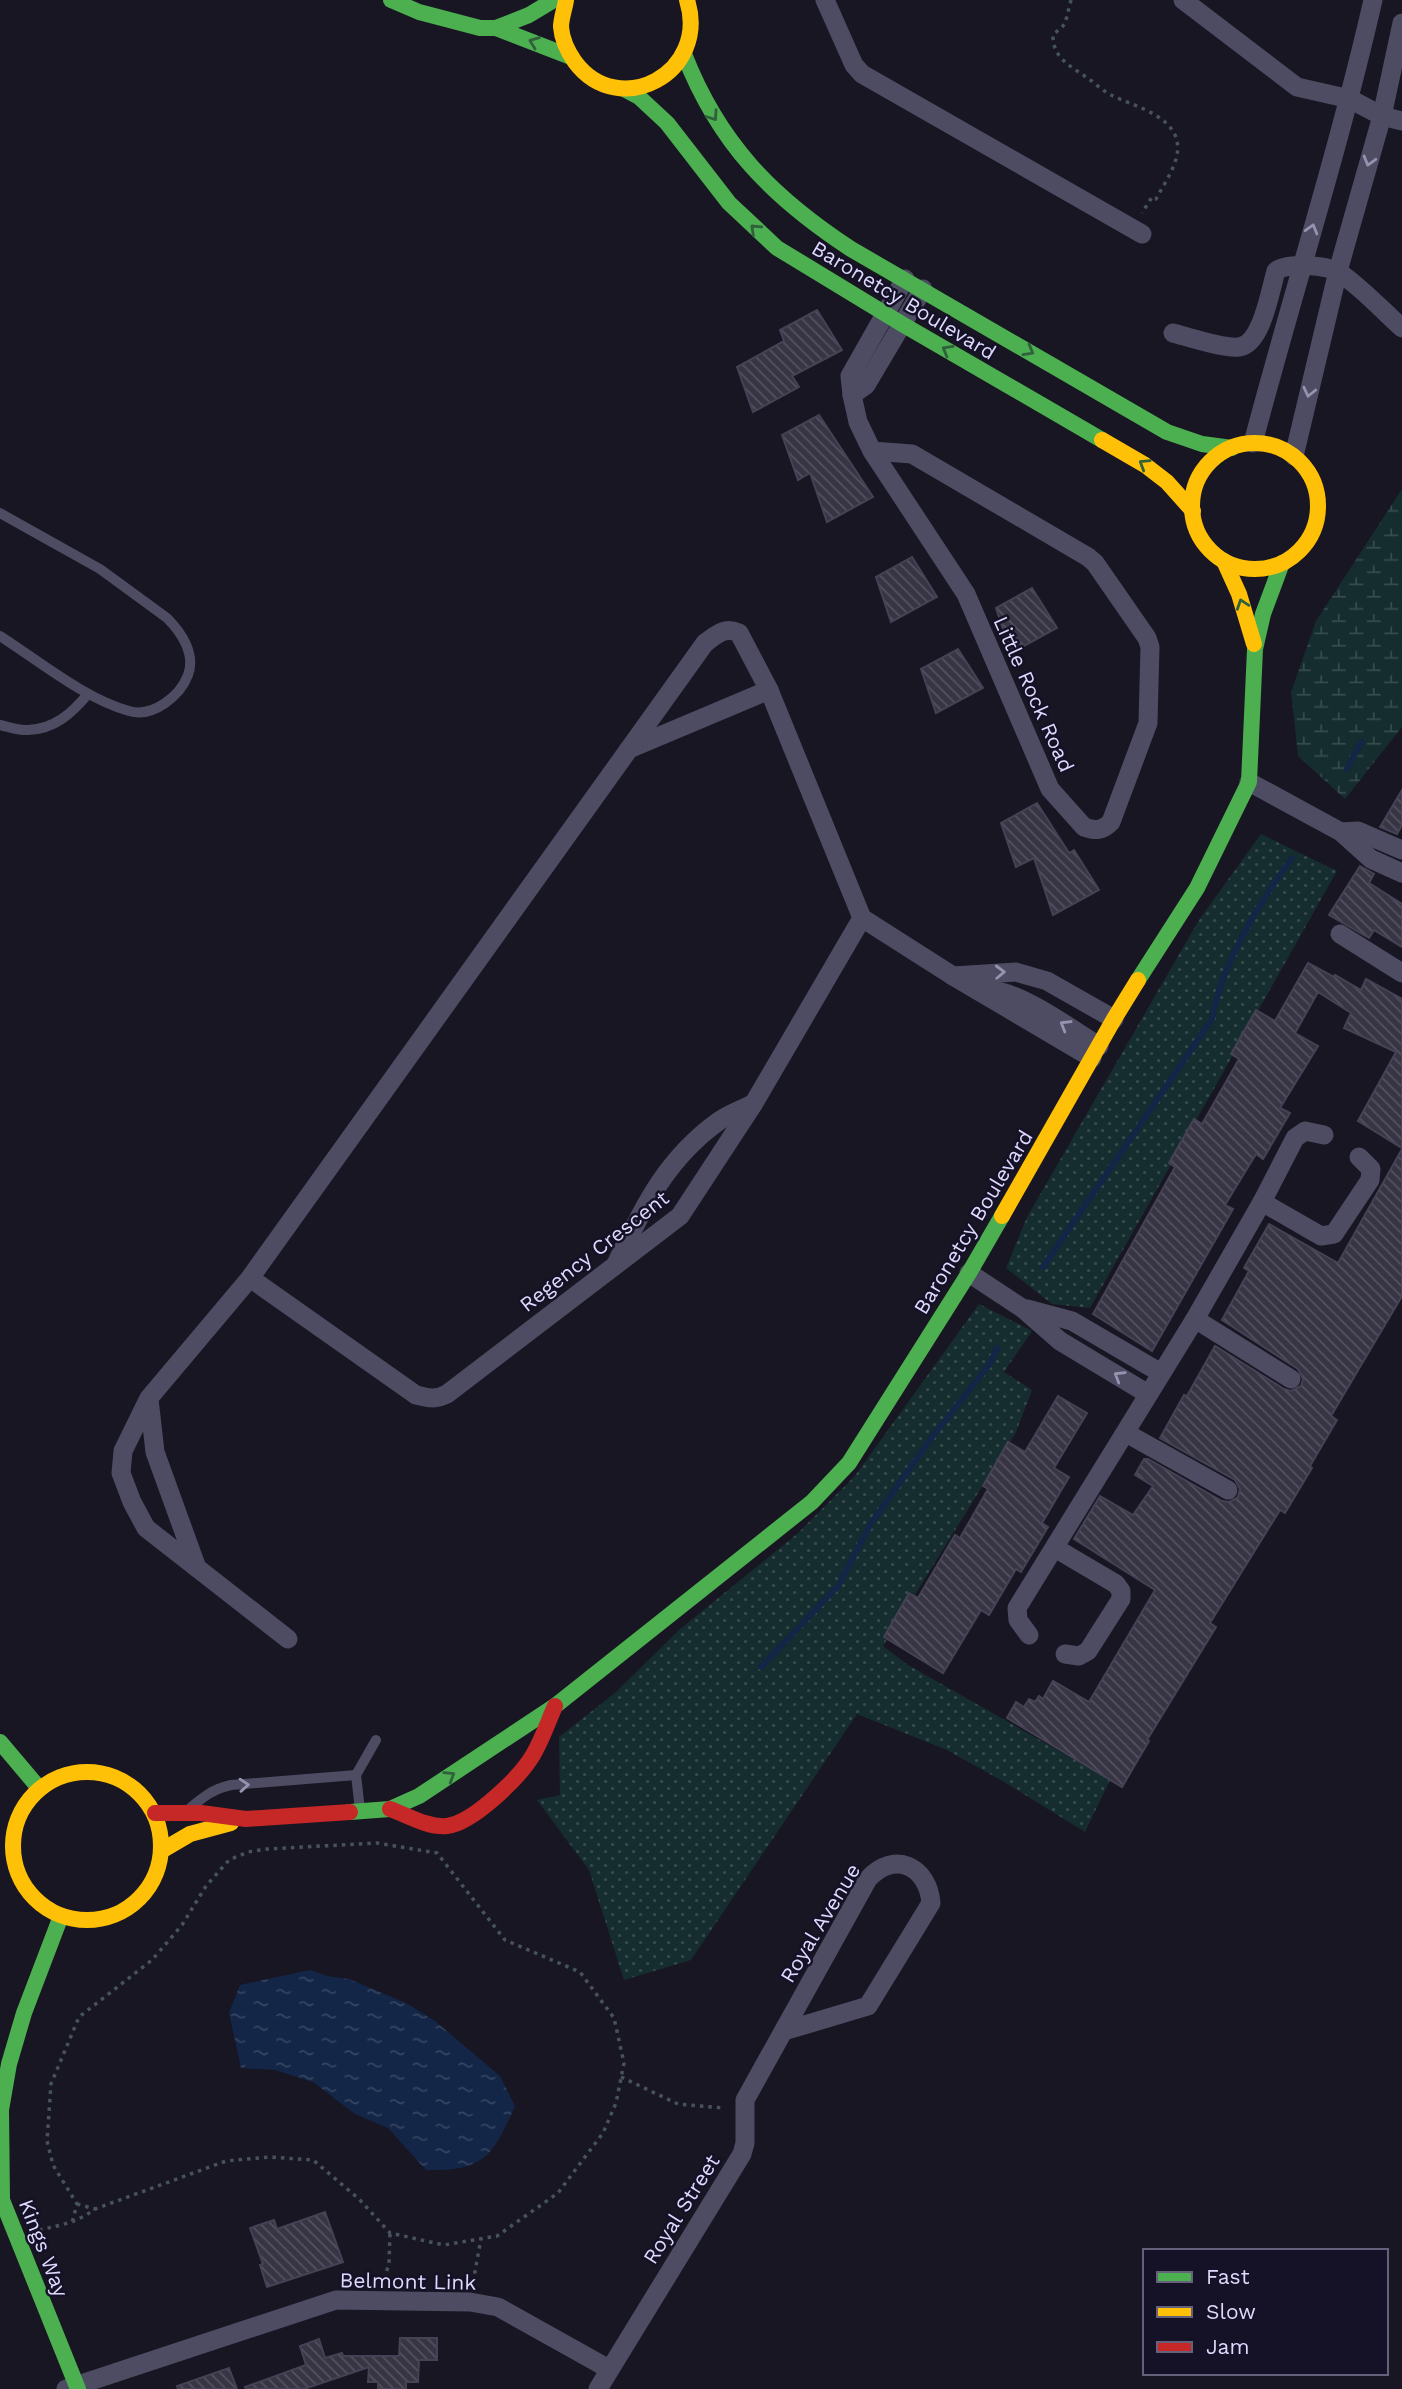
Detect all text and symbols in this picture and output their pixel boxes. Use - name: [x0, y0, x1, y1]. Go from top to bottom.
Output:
- one-way arrow: [528, 36, 540, 50]
- one-way arrow: [705, 108, 718, 121]
- one-way arrow: [1363, 155, 1377, 167]
- one-way arrow: [750, 224, 763, 237]
- one-way arrow: [1304, 224, 1319, 236]
- street label: Baronetcy Boulevard: [807, 235, 1001, 365]
- one-way arrow: [1022, 343, 1035, 356]
- one-way arrow: [941, 346, 954, 359]
- one-way arrow: [1303, 386, 1317, 398]
- one-way arrow: [1138, 460, 1151, 473]
- one-way arrow: [1237, 598, 1251, 610]
- street label: Little Rock Road: [988, 612, 1080, 776]
- one-way arrow: [995, 965, 1006, 980]
- one-way arrow: [1060, 1021, 1073, 1034]
- street label: Baronetcy Boulevard: [908, 1125, 1038, 1319]
- street label: Regency Crescent: [515, 1185, 674, 1317]
- one-way arrow: [1114, 1372, 1127, 1385]
- one-way arrow: [443, 1772, 456, 1785]
- one-way arrow: [238, 1777, 249, 1792]
- street label: Royal Avenue: [775, 1859, 865, 1987]
- street label: Royal Street: [637, 2149, 725, 2268]
- street label: Kings Way: [14, 2196, 74, 2301]
- legend: [1143, 2249, 1388, 2375]
- text: Fast: [1206, 2264, 1250, 2289]
- street label: Belmont Link: [339, 2267, 477, 2295]
- text: Slow: [1206, 2299, 1256, 2324]
- text: Jam: [1206, 2334, 1249, 2359]

